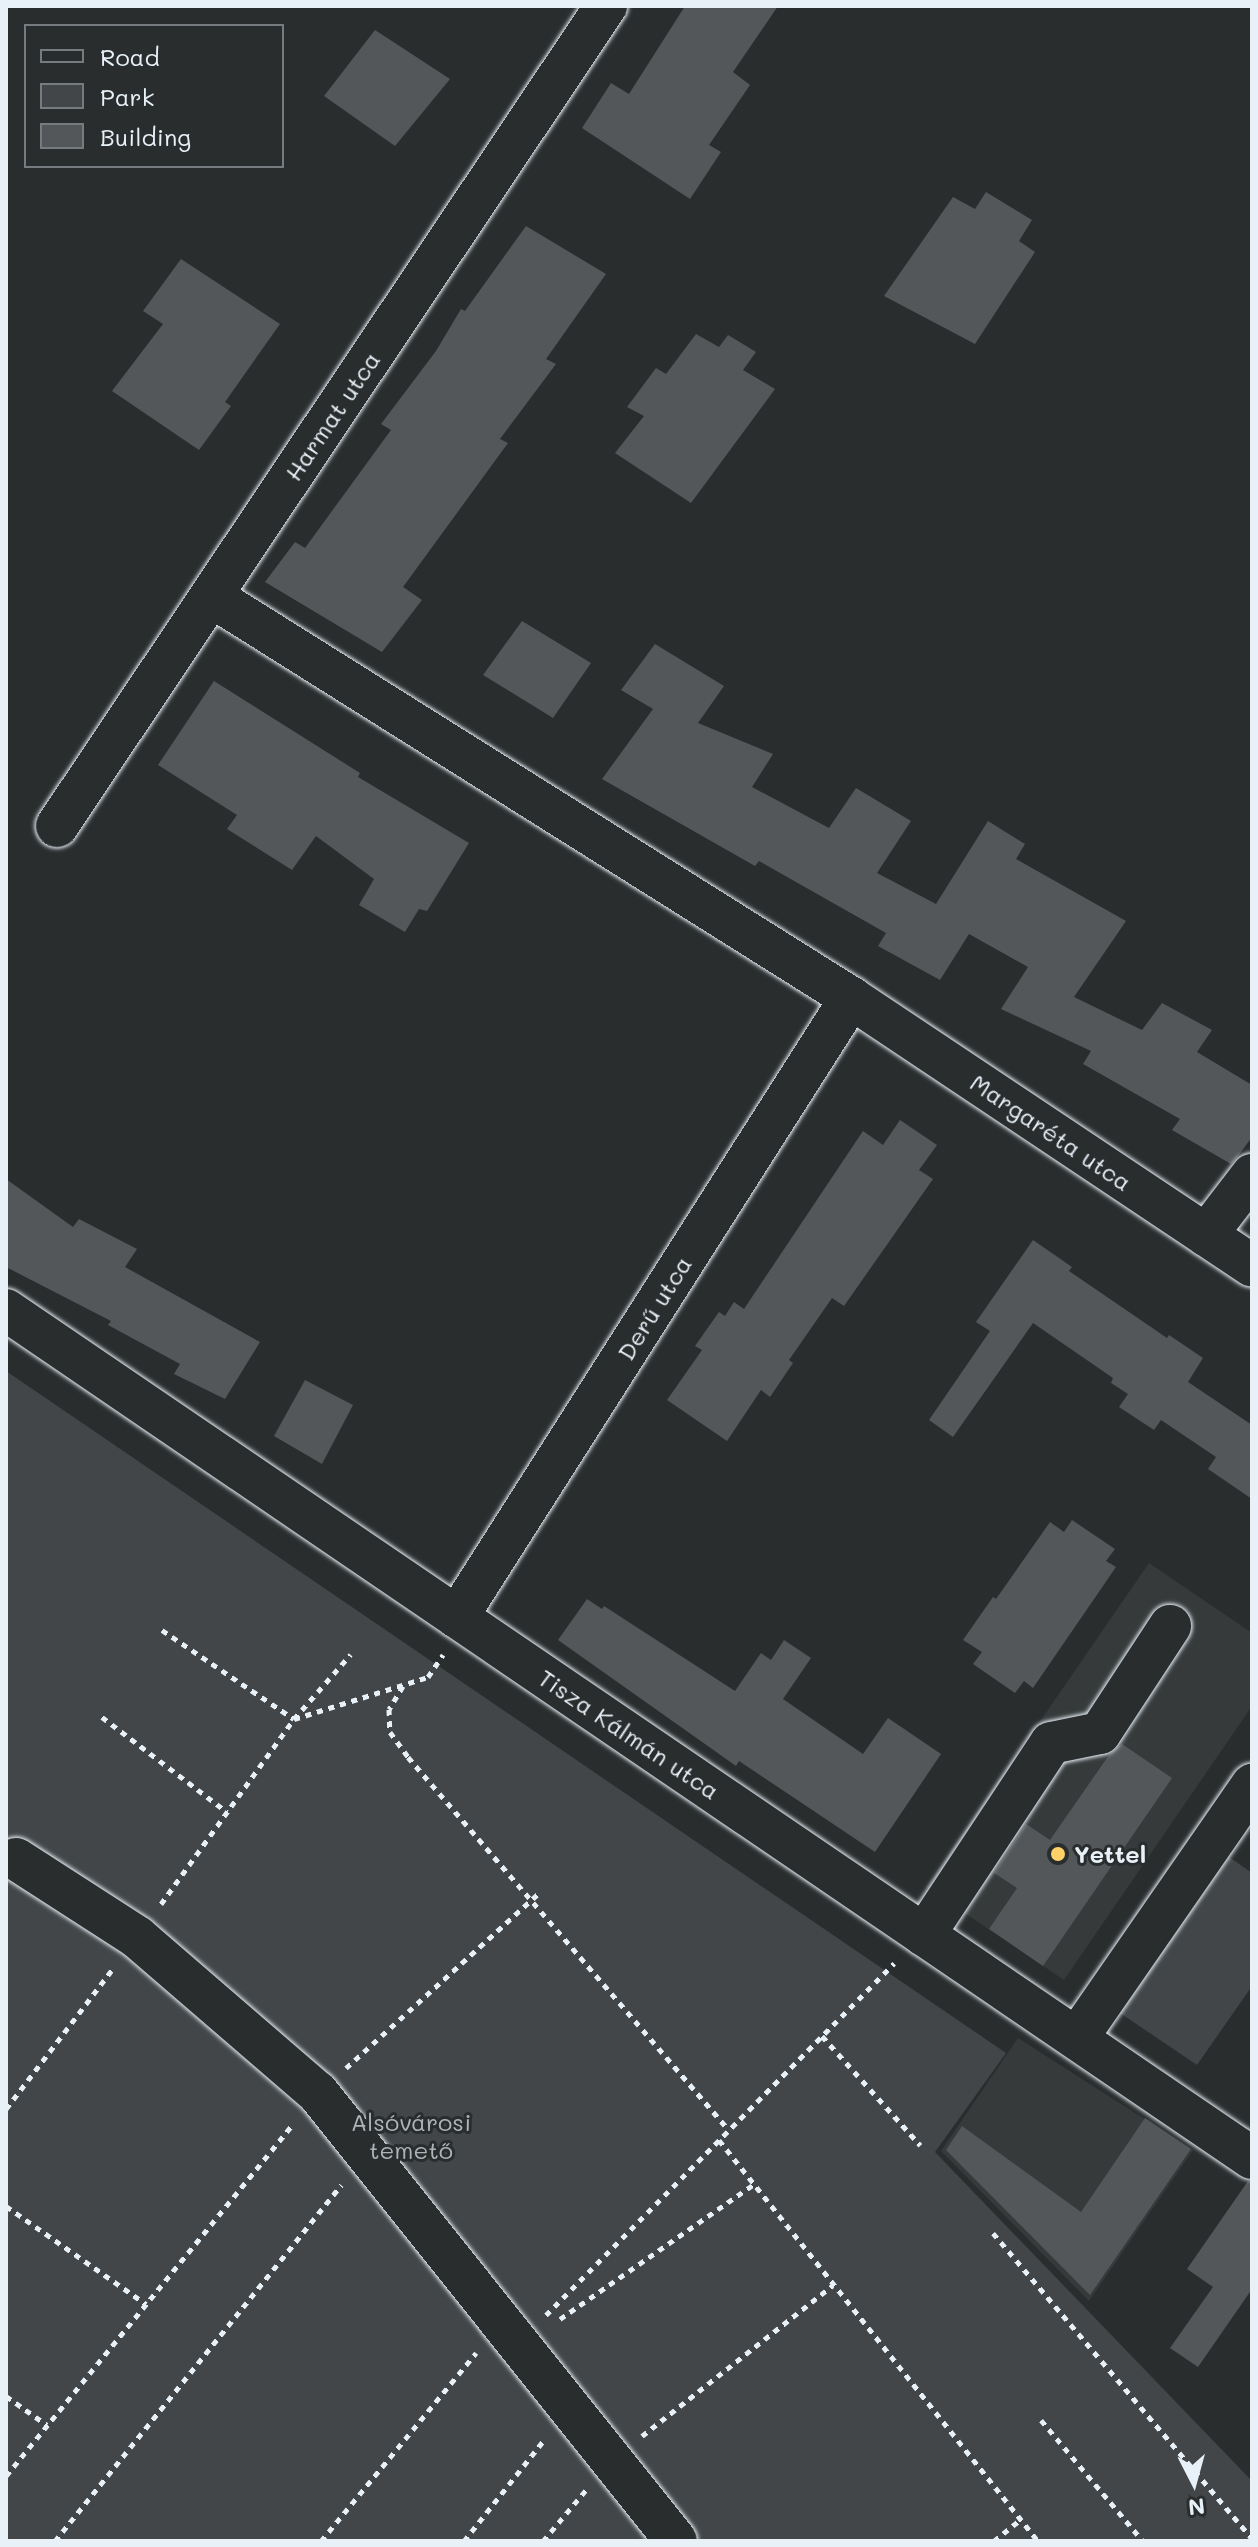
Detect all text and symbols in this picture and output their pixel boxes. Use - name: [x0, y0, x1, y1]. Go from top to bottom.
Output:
- legend: [24, 24, 284, 168]
- text: Road: [100, 41, 160, 72]
- text: Park: [100, 81, 154, 112]
- text: Building: [100, 121, 191, 152]
- street label: Harmat utca: [278, 346, 386, 486]
- street label: Margaréta utca: [965, 1068, 1137, 1196]
- street label: Derű utca: [611, 1251, 697, 1365]
- street label: Tisza Kálmán utca: [533, 1663, 725, 1805]
- place label: Yettel: [1074, 1840, 1146, 1868]
- marker: Yettel: [1049, 1845, 1067, 1863]
- park label: Alsóvárosi temető: [351, 2108, 471, 2164]
- north arrow: [1154, 2443, 1234, 2523]
- text: N: [1187, 2492, 1206, 2523]

